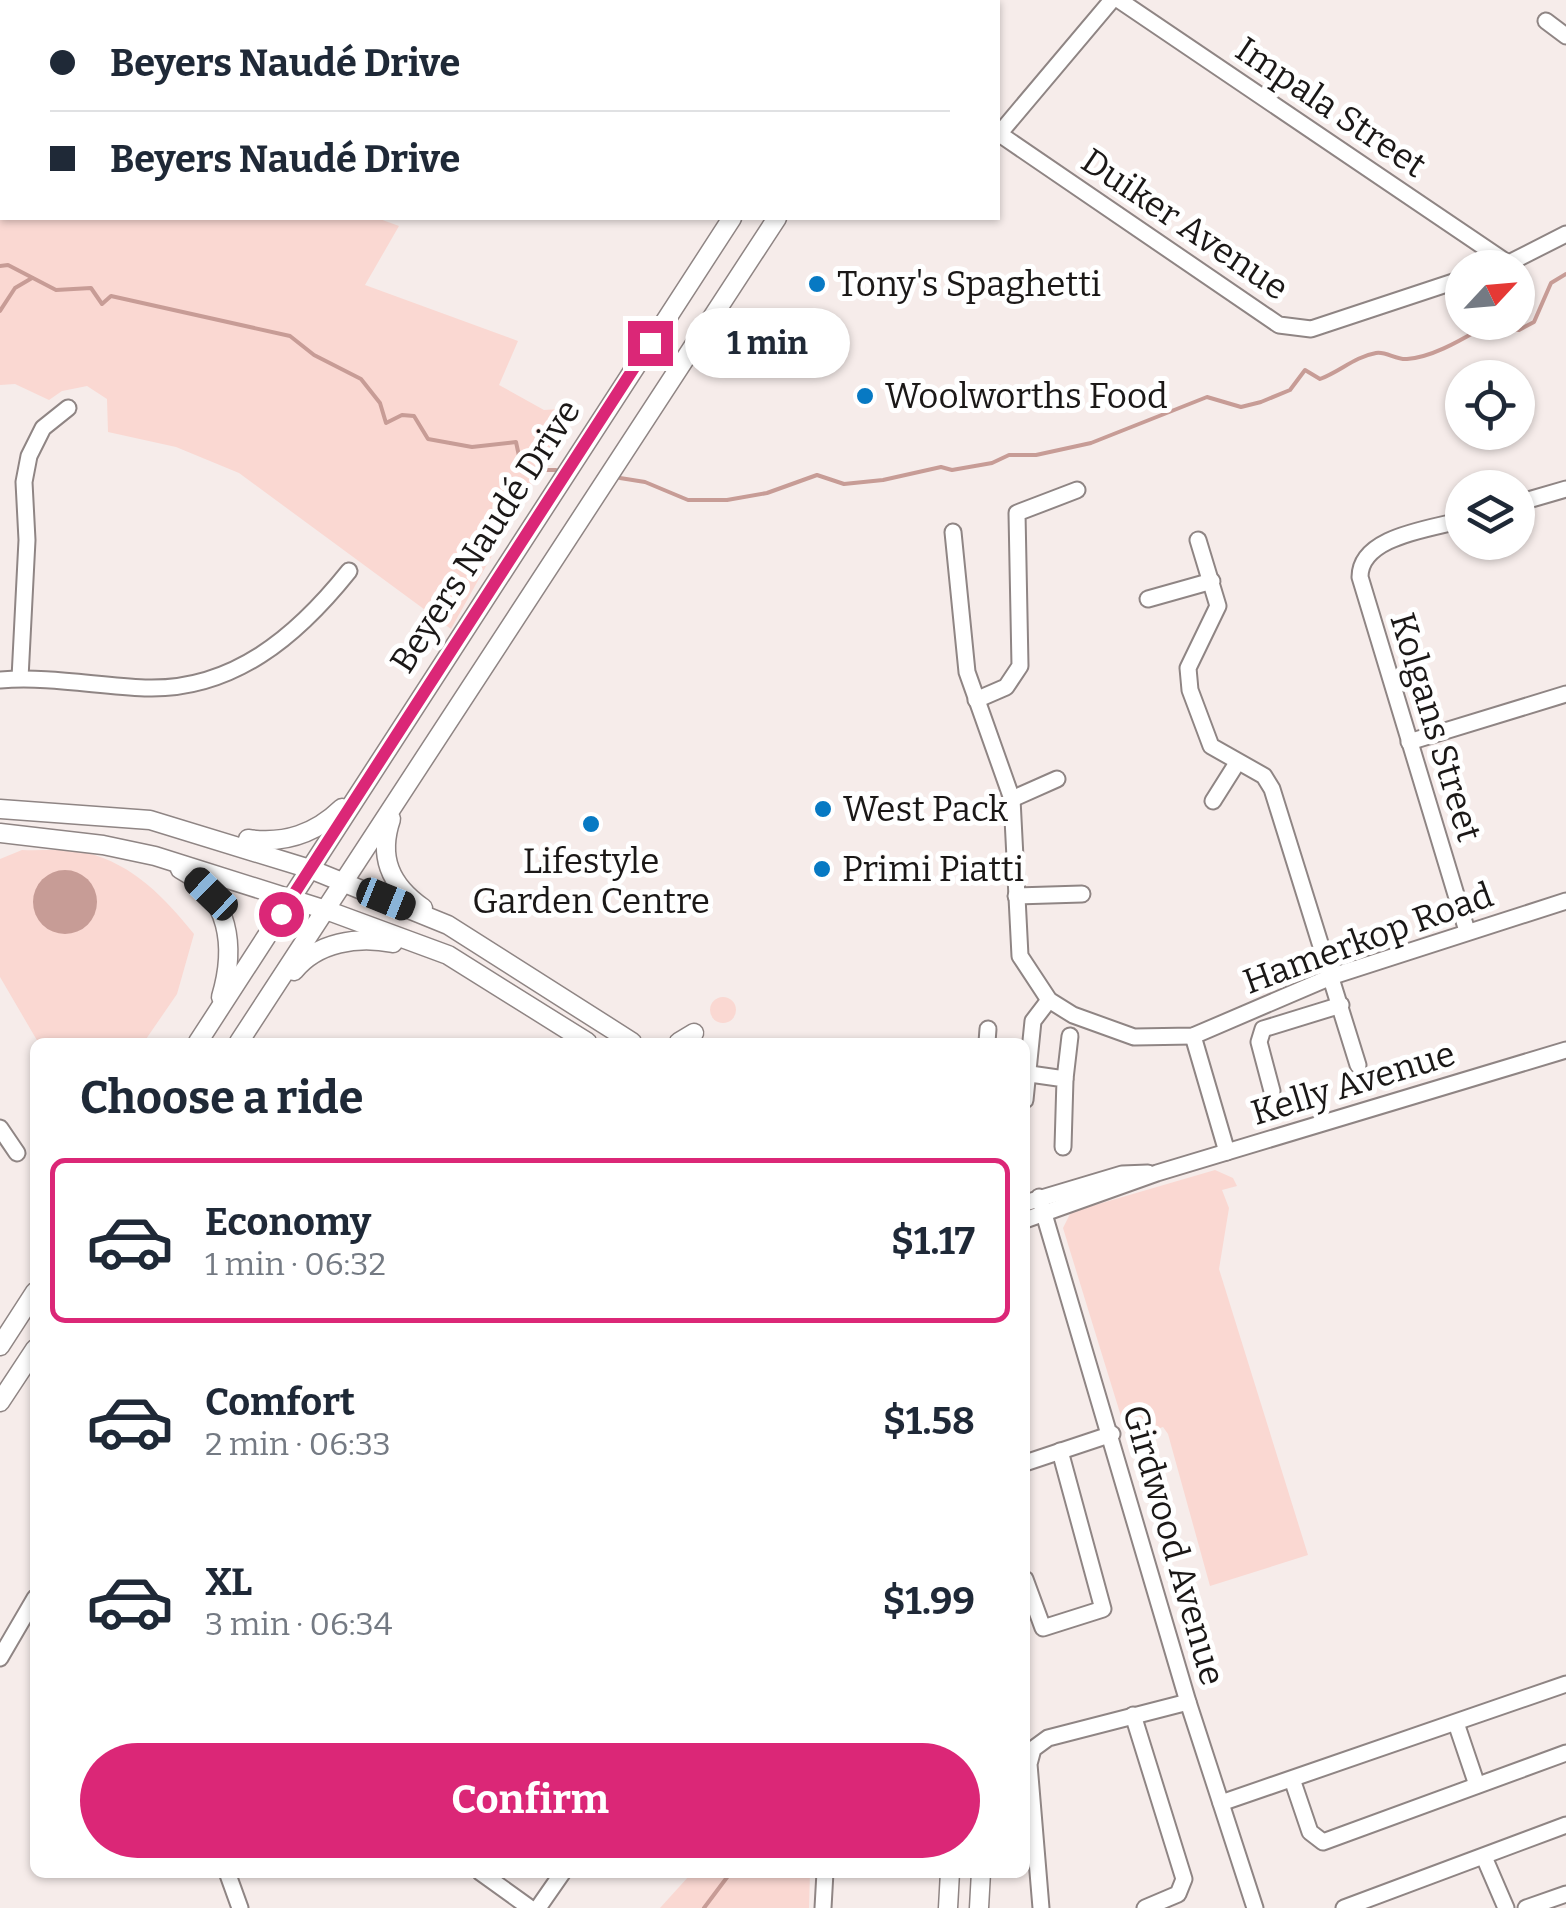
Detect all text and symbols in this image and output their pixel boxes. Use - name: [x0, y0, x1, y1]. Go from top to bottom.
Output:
- street label: Impala Street: [1228, 28, 1434, 186]
- text: Beyers Naudé Drive: [110, 40, 460, 86]
- text: Beyers Naudé Drive: [110, 136, 460, 182]
- street label: Duiker Avenue: [1074, 139, 1296, 309]
- north arrow: [1445, 250, 1535, 340]
- map controls: [1445, 250, 1535, 560]
- place label: Tony's Spaghetti: [837, 263, 1101, 305]
- marker: Tony's Spaghetti: [806, 273, 828, 295]
- callout: 1 min: [685, 308, 850, 378]
- route end: [628, 321, 673, 366]
- text: 1 min: [727, 324, 808, 362]
- button: locate: [1445, 360, 1535, 450]
- place label: Woolworths Food: [885, 375, 1168, 417]
- marker: Woolworths Food: [854, 385, 876, 407]
- street label: Beyers Naudé Drive: [381, 391, 589, 681]
- button: layers: [1445, 470, 1535, 560]
- street label: Kolgans Street: [1381, 608, 1491, 847]
- place label: West Pack: [843, 788, 1008, 830]
- marker: West Pack: [812, 798, 834, 820]
- marker: Lifestyle Garden Centre: [580, 813, 602, 835]
- place label: Lifestyle Garden Centre: [472, 840, 710, 922]
- place label: Primi Piatti: [842, 848, 1024, 890]
- marker: Primi Piatti: [811, 858, 833, 880]
- car: [179, 862, 243, 926]
- street label: Hamerkop Road: [1237, 873, 1499, 1003]
- car: [353, 874, 419, 924]
- route start: [259, 892, 304, 937]
- street label: Kelly Avenue: [1246, 1032, 1460, 1134]
- text: Choose a ride: [80, 1071, 363, 1125]
- icon: car: [85, 1196, 175, 1286]
- text: Economy: [205, 1199, 371, 1245]
- text: $1.17: [891, 1218, 975, 1264]
- text: 1 min · 06:32: [205, 1245, 386, 1283]
- icon: car: [85, 1376, 175, 1466]
- text: Comfort: [205, 1379, 355, 1425]
- text: $1.58: [883, 1398, 975, 1444]
- street label: Girdwood Avenue: [1114, 1400, 1234, 1690]
- text: 2 min · 06:33: [205, 1425, 391, 1463]
- icon: car: [85, 1556, 175, 1646]
- text: XL: [205, 1559, 252, 1605]
- text: $1.99: [882, 1578, 975, 1624]
- text: 3 min · 06:34: [205, 1605, 393, 1643]
- button: Confirm: [80, 1743, 980, 1858]

